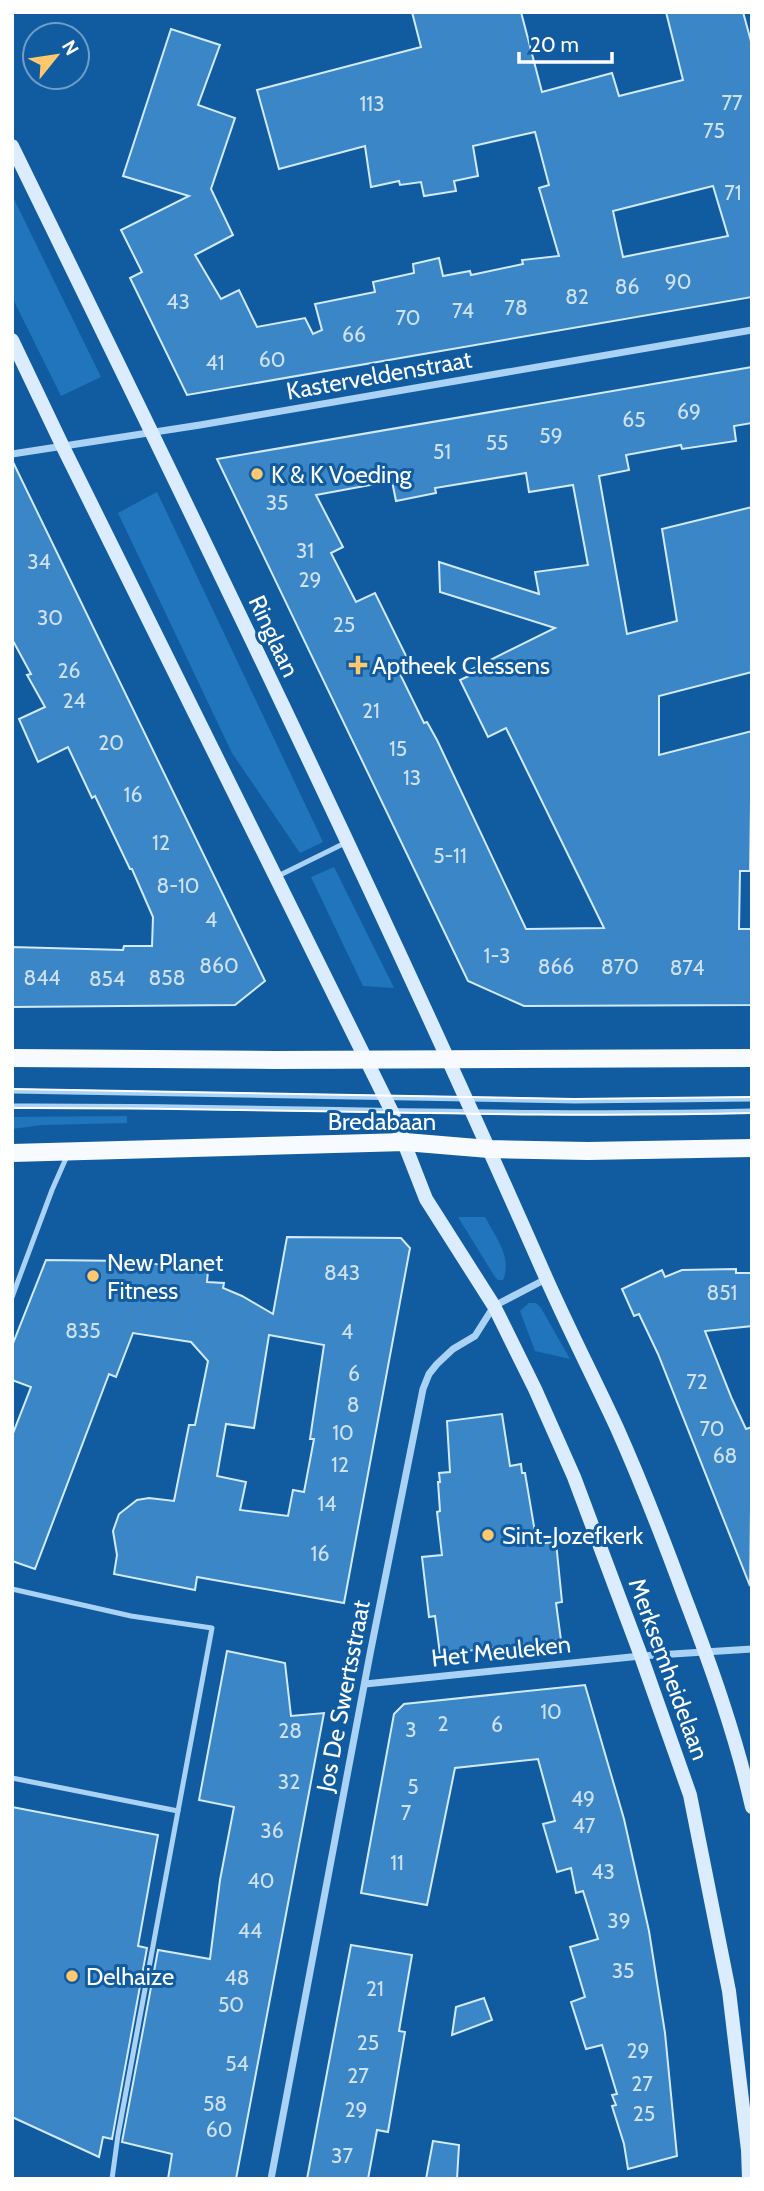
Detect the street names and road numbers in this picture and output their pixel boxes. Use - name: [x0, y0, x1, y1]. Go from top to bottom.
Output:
- street label: Kasterveldenstraat: [284, 344, 474, 406]
- street label: Ringlaan: [242, 590, 306, 682]
- street label: Bredabaan: [328, 1107, 436, 1136]
- street label: Merksemheidelaan: [623, 1574, 715, 1764]
- street label: Jos De Swertsstraat: [310, 1598, 376, 1795]
- street label: Het Meuleken: [430, 1629, 572, 1673]

